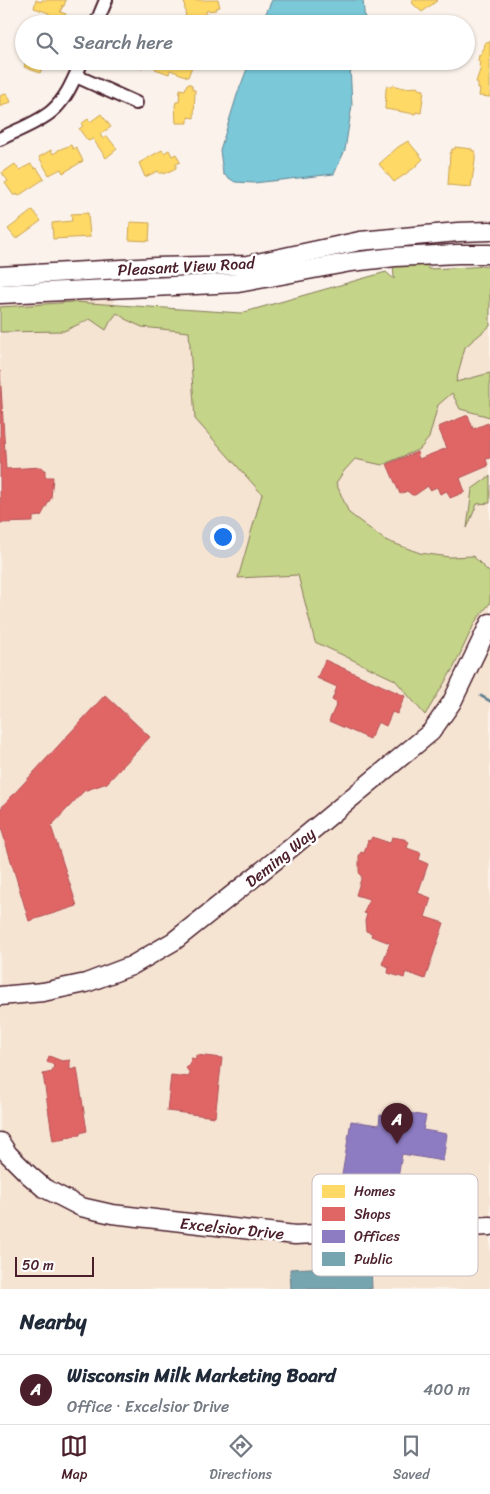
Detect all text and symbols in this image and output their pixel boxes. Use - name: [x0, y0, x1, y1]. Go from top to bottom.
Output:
- search box: [15, 15, 475, 70]
- text: Search here: [73, 26, 173, 59]
- icon: search: [33, 29, 61, 57]
- street label: Pleasant View Road: [117, 248, 257, 285]
- your location: [210, 524, 236, 550]
- street label: Deming Way: [239, 819, 323, 895]
- pin: A: [381, 1103, 413, 1144]
- legend: [312, 1174, 478, 1276]
- text: Homes: [354, 1179, 396, 1204]
- text: Shops: [354, 1202, 391, 1227]
- street label: Excelsior Drive: [178, 1209, 285, 1248]
- text: Offices: [354, 1224, 401, 1249]
- text: Public: [354, 1247, 393, 1272]
- text: 50 m: [22, 1253, 54, 1278]
- scale bar: [15, 1254, 94, 1277]
- text: Nearby: [20, 1303, 86, 1341]
- text: Wisconsin Milk Marketing Board: [67, 1359, 336, 1392]
- text: A: [31, 1375, 41, 1404]
- text: 400 m: [423, 1375, 470, 1404]
- text: Office · Excelsior Drive: [67, 1392, 229, 1421]
- tab: Map: [60, 1432, 88, 1487]
- tab: Directions: [209, 1432, 272, 1487]
- tab: Saved: [393, 1432, 430, 1487]

